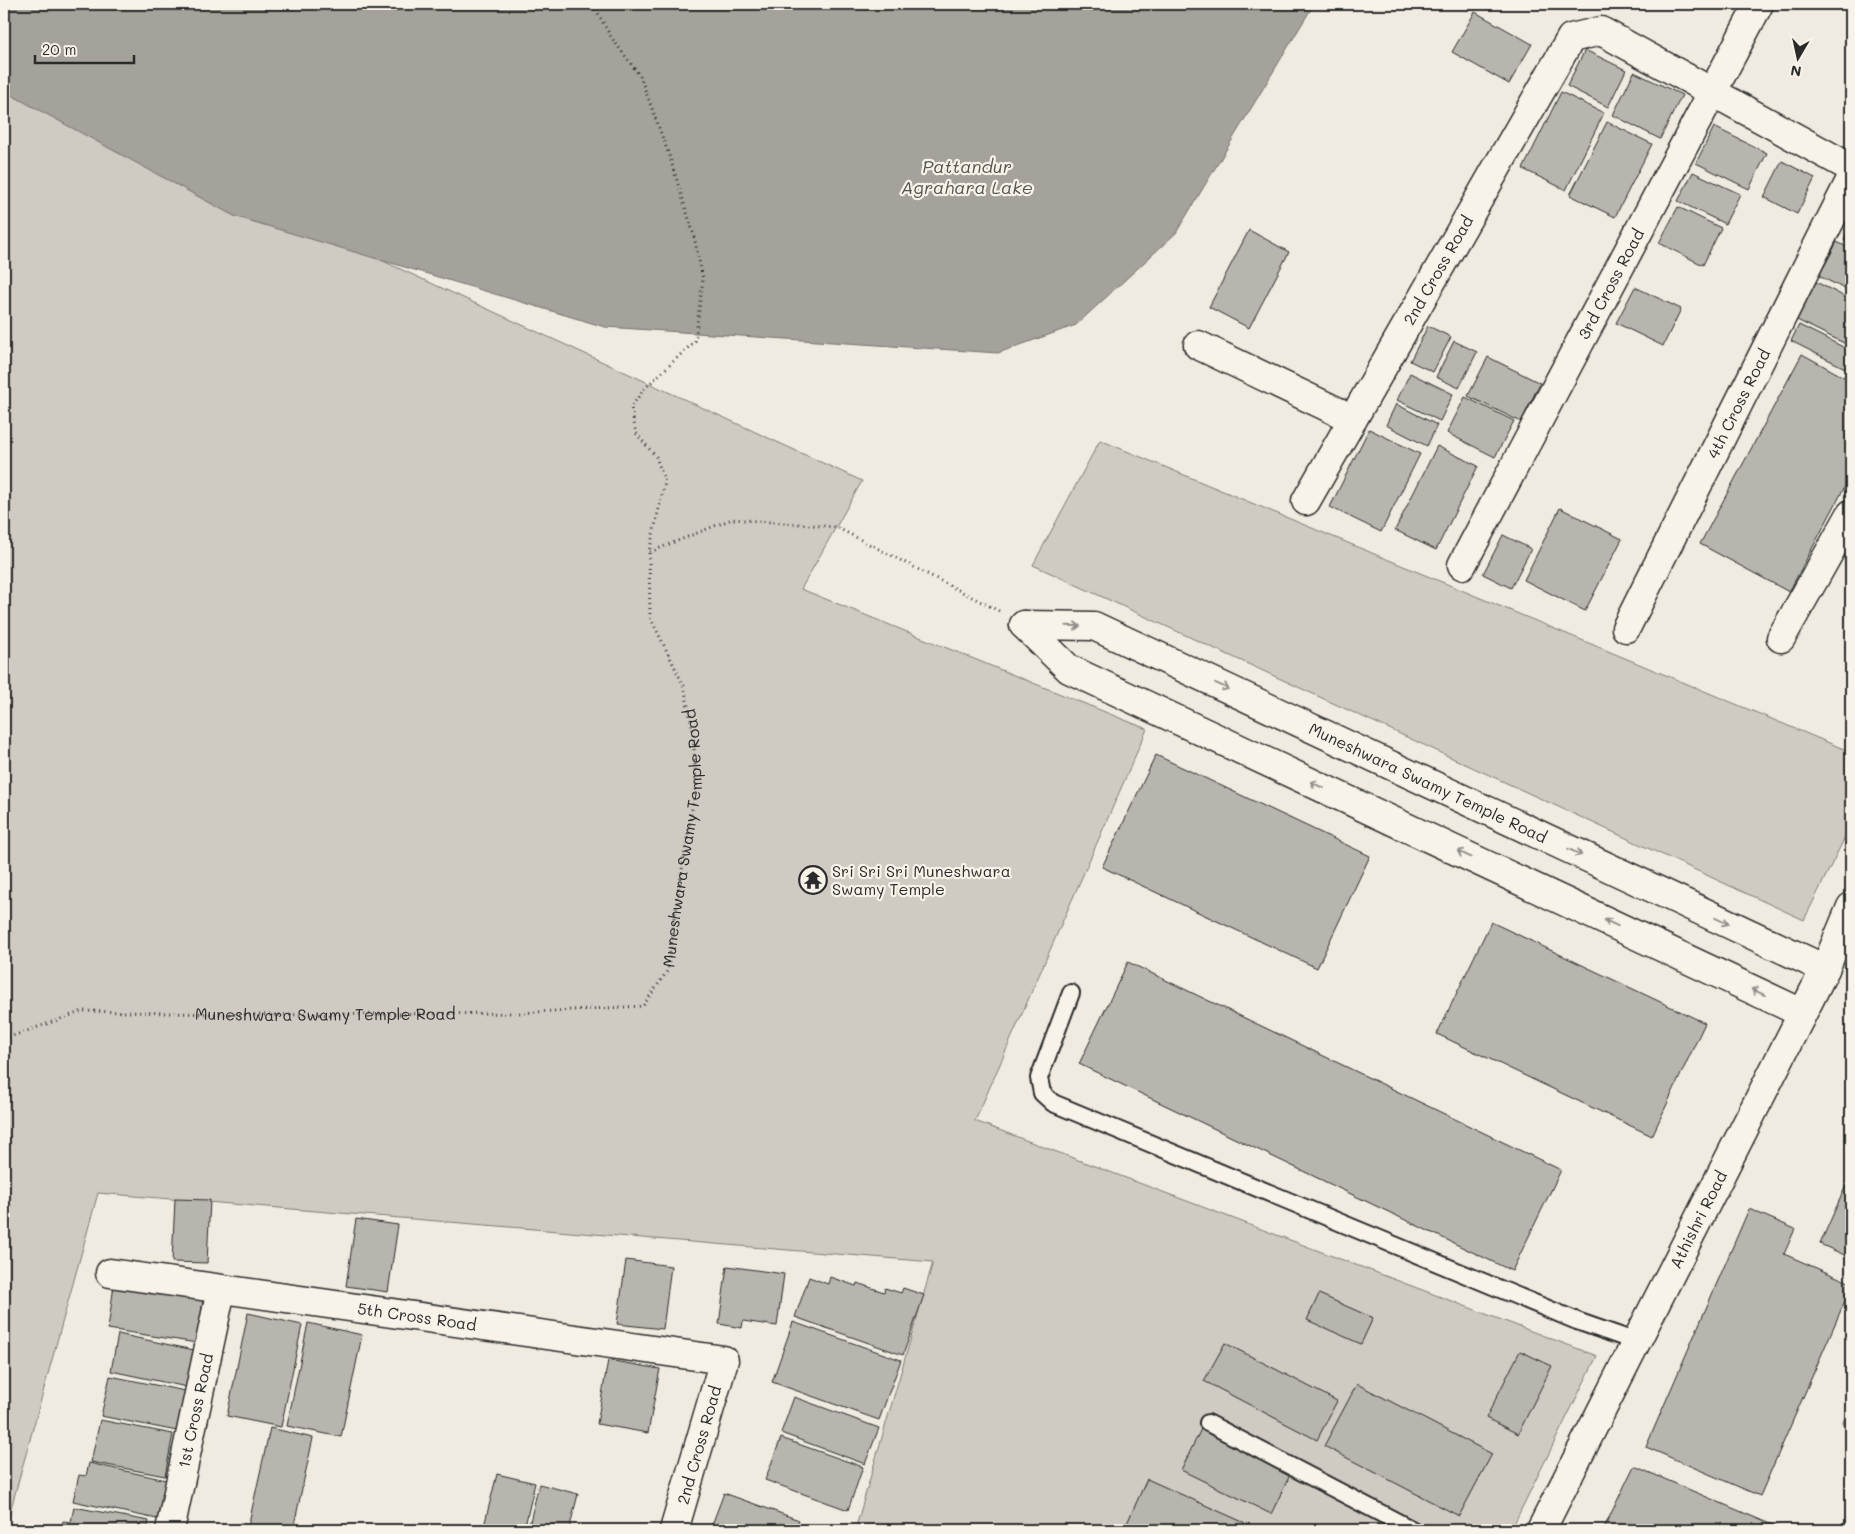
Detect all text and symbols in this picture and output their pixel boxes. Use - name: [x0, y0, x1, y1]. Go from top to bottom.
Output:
- scale bar: [35, 32, 134, 64]
- north arrow: [1772, 32, 1822, 82]
- text: 20 m: [42, 39, 76, 59]
- text: N: [1789, 61, 1803, 82]
- water label: Pattandur Agrahara Lake: [901, 154, 1033, 199]
- street label: 2nd Cross Road: [1398, 211, 1477, 328]
- street label: 3rd Cross Road: [1572, 225, 1648, 343]
- street label: 4th Cross Road: [1702, 345, 1774, 462]
- one-way arrow: [1064, 621, 1081, 631]
- one-way arrow: [1214, 682, 1229, 692]
- street label: Muneshwara Swamy Temple Road: [657, 707, 706, 968]
- street label: Muneshwara Swamy Temple Road: [1306, 717, 1551, 847]
- one-way arrow: [1310, 780, 1325, 790]
- one-way arrow: [1567, 847, 1582, 857]
- one-way arrow: [1457, 849, 1472, 859]
- place label: Sri Sri Sri Muneshwara Swamy Temple: [832, 860, 1011, 899]
- temple icon: Sri Sri Sri Muneshwara Swamy Temple: [798, 865, 828, 895]
- one-way arrow: [1715, 916, 1730, 926]
- one-way arrow: [1604, 918, 1619, 928]
- one-way arrow: [1751, 987, 1766, 997]
- street label: Muneshwara Swamy Temple Road: [195, 1002, 456, 1025]
- street label: Athishri Road: [1664, 1167, 1731, 1272]
- street label: 5th Cross Road: [356, 1297, 478, 1335]
- street label: 1st Cross Road: [172, 1351, 217, 1470]
- street label: 2nd Cross Road: [672, 1383, 725, 1507]

